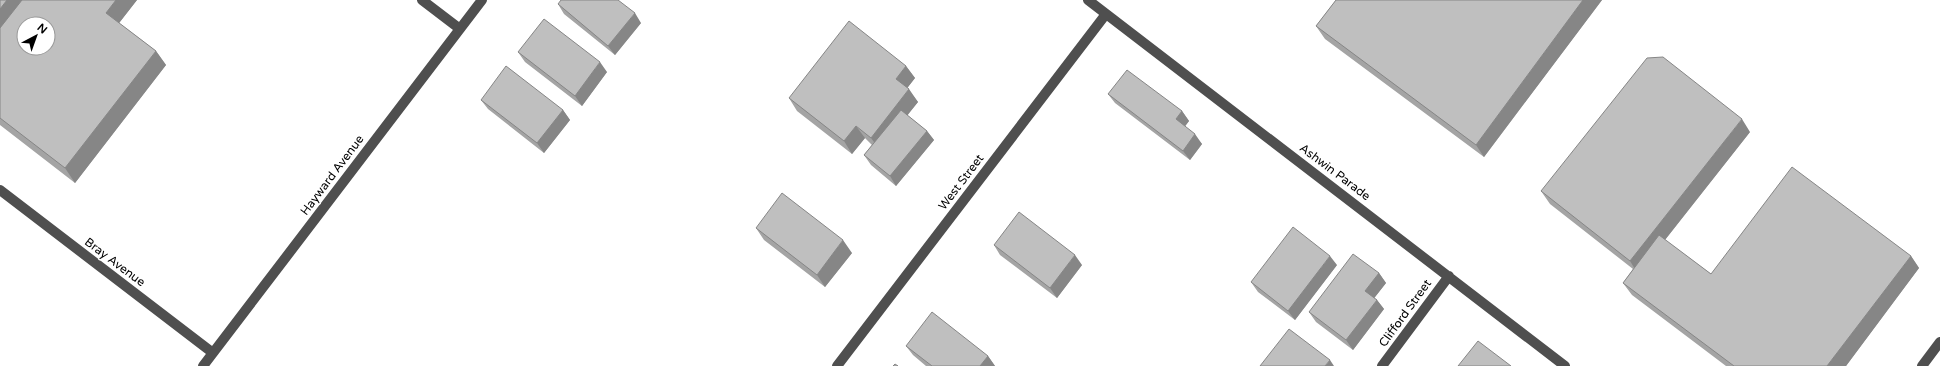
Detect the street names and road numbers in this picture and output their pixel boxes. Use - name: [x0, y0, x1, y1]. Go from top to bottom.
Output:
- street label: Hayward Avenue: [297, 132, 367, 218]
- street label: Ashwin Parade: [1297, 141, 1373, 203]
- street label: West Street: [936, 151, 987, 213]
- street label: Bray Avenue: [82, 235, 148, 289]
- street label: Clifford Street: [1376, 276, 1434, 349]

